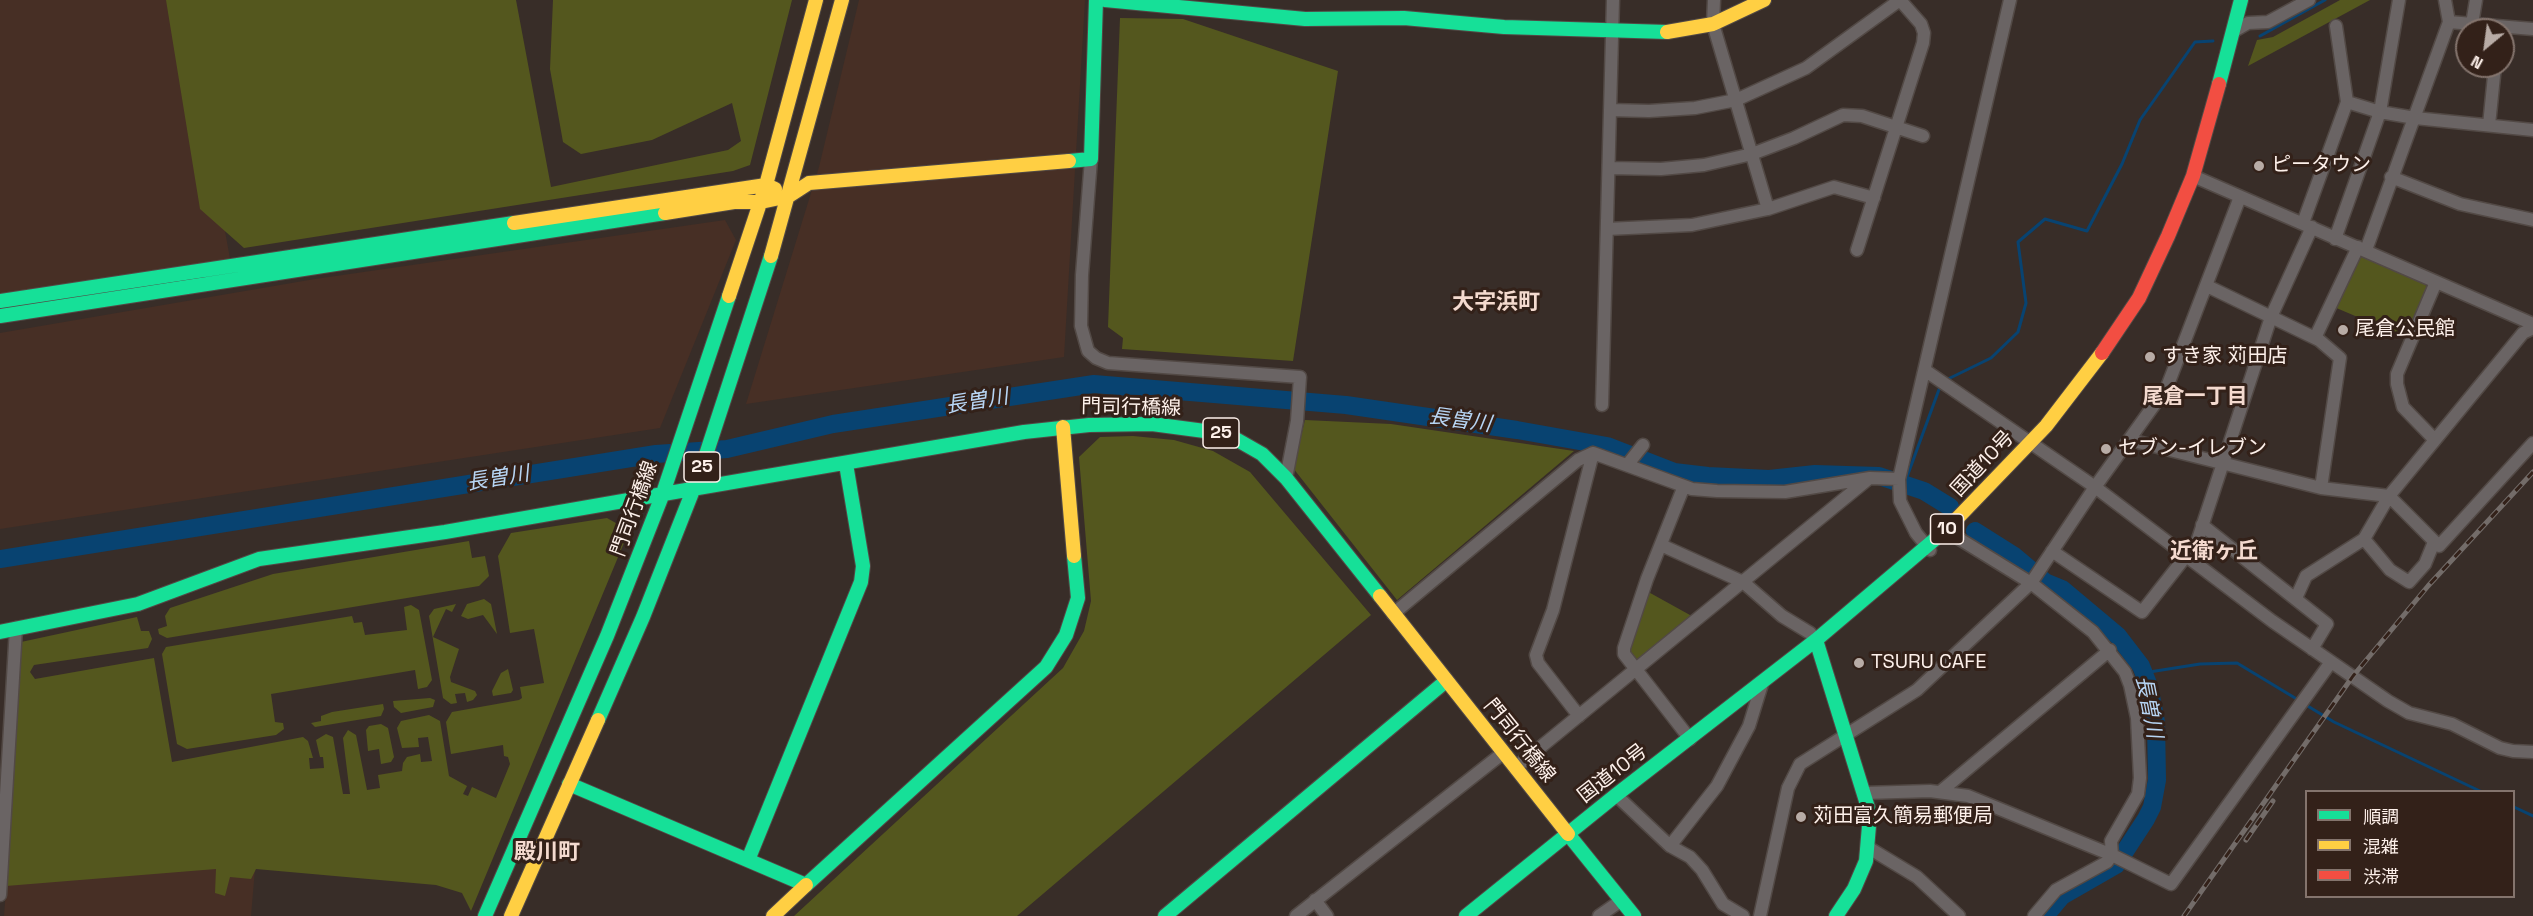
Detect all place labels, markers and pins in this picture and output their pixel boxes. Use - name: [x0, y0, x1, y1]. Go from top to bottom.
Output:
- place label: ピータウン: [2271, 154, 2371, 178]
- marker: ピータウン: [2252, 159, 2266, 173]
- place label: 尾倉公民館: [2355, 318, 2455, 342]
- marker: 尾倉公民館: [2336, 323, 2350, 337]
- place label: すき家 苅田店: [2162, 345, 2287, 369]
- marker: すき家 苅田店: [2143, 350, 2157, 364]
- place label: セブン-イレブン: [2118, 437, 2267, 461]
- marker: セブン-イレブン: [2099, 442, 2113, 456]
- place label: TSURU CAFE: [1871, 651, 1986, 675]
- marker: TSURU CAFE: [1852, 656, 1866, 670]
- place label: 苅田富久簡易郵便局: [1813, 805, 1993, 829]
- marker: 苅田富久簡易郵便局: [1794, 810, 1808, 824]

